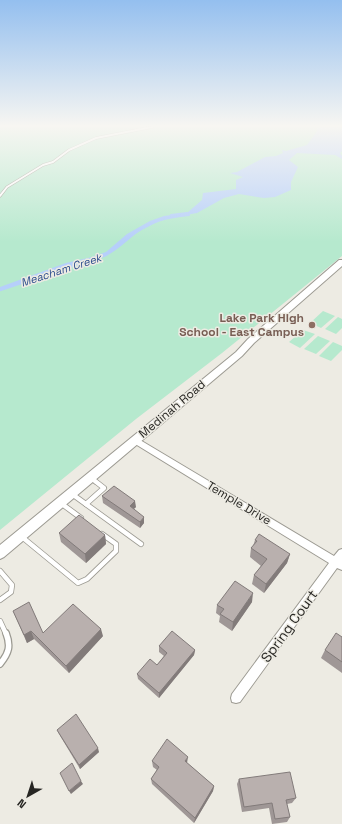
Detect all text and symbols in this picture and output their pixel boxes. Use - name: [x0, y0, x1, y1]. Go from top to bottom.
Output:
- water label: Meacham Creek: [19, 250, 104, 290]
- place label: Lake Park High School - East Campus: [179, 310, 304, 340]
- marker: Lake Park High School - East Campus: [307, 320, 317, 330]
- street label: Medinah Road: [135, 376, 209, 442]
- street label: Temple Drive: [204, 477, 274, 529]
- street label: Spring Court: [257, 586, 321, 666]
- north arrow: [8, 776, 48, 816]
- text: N: [14, 796, 29, 812]

